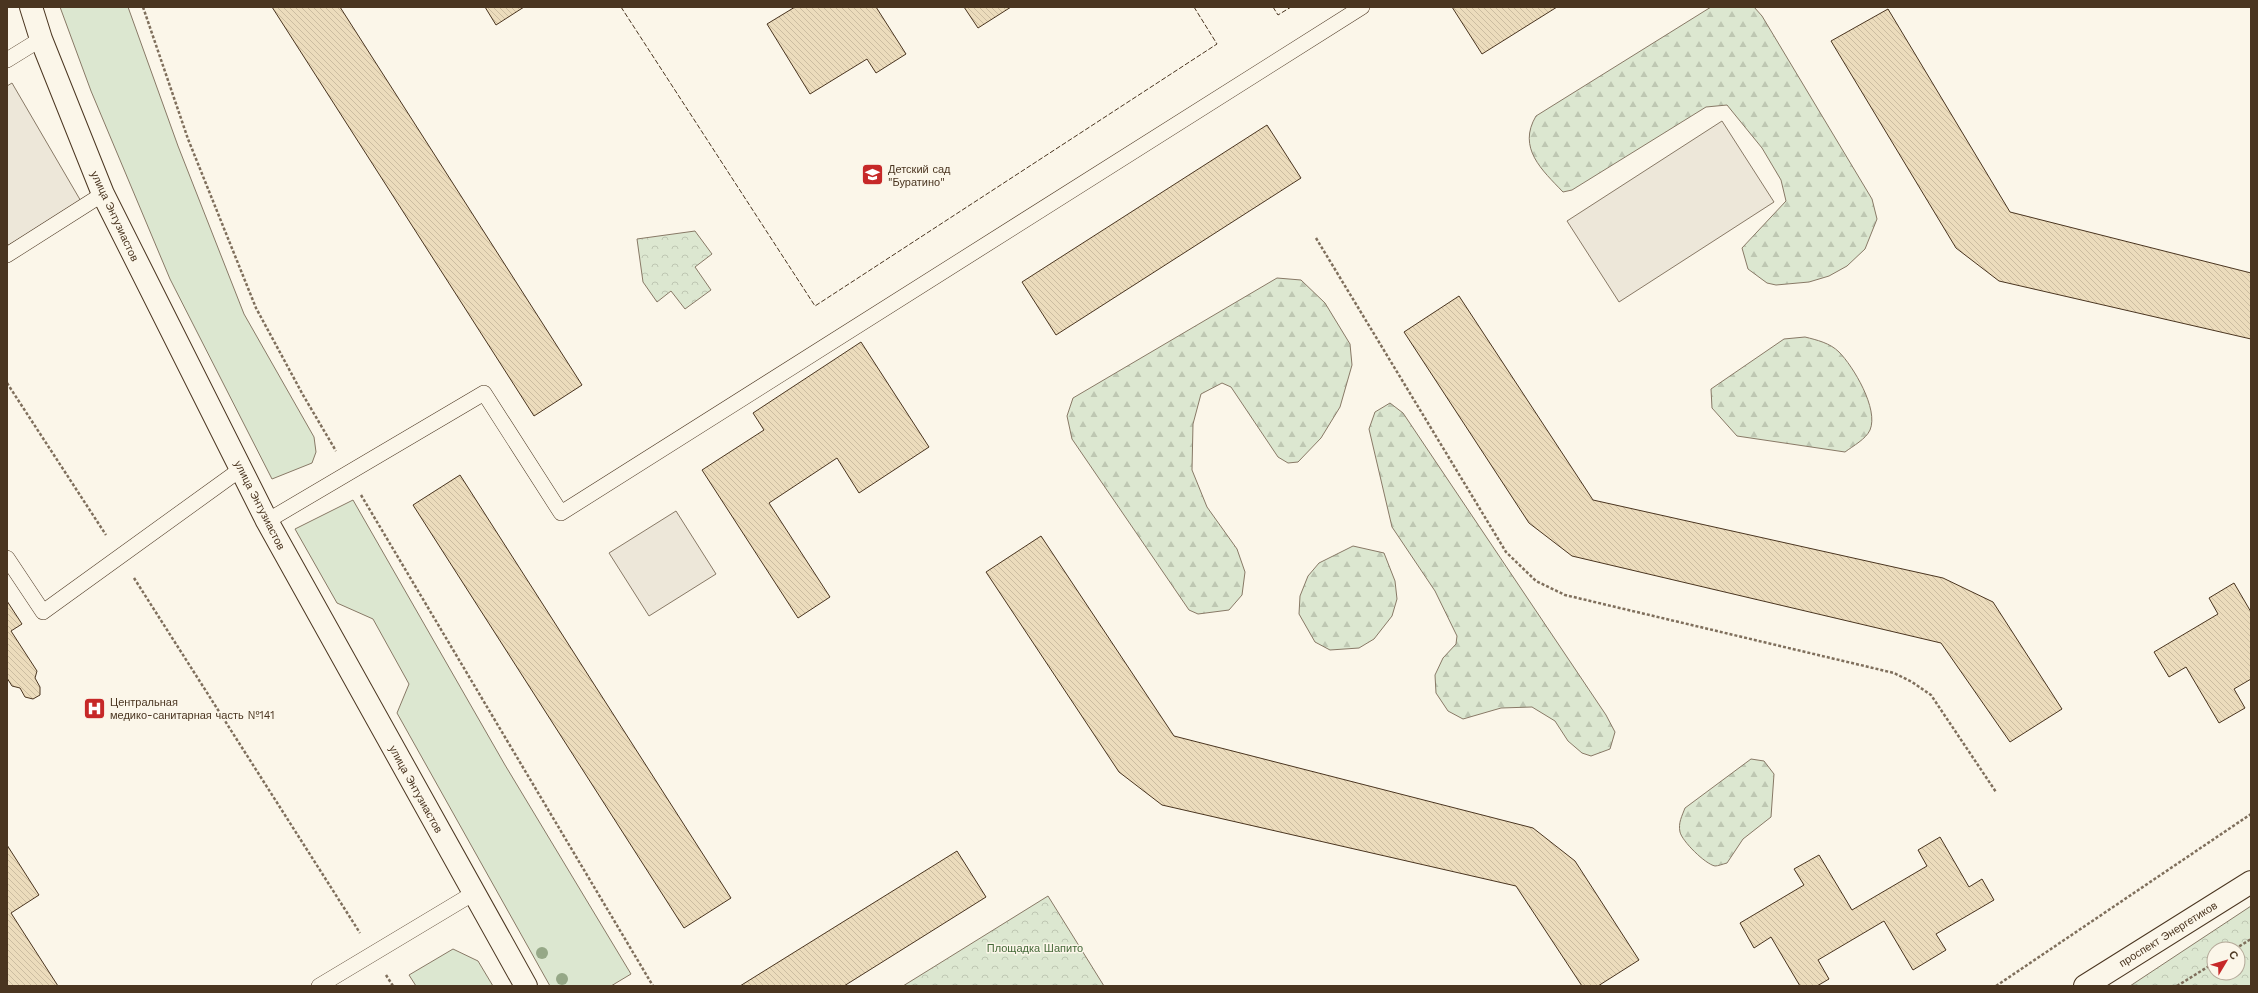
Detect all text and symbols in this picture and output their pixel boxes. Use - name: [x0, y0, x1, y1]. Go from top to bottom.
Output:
- school or university icon: Детский сад "Буратино": [860, 162, 886, 188]
- place label: Детский сад "Буратино": [888, 163, 951, 189]
- street label: улица Энтузиастов: [88, 169, 141, 264]
- street label: улица Энтузиастов: [231, 458, 288, 552]
- hospital icon: Центральная медико-санитарная часть №141: [81, 695, 107, 721]
- place label: Центральная медико-санитарная часть №141: [110, 696, 275, 722]
- street label: улица Энтузиастов: [386, 743, 445, 836]
- street label: проспект Энергетиков: [2117, 899, 2220, 970]
- north arrow: [2206, 941, 2246, 981]
- park label: Площадка Шапито: [987, 942, 1083, 955]
- text: С: [2226, 948, 2241, 962]

